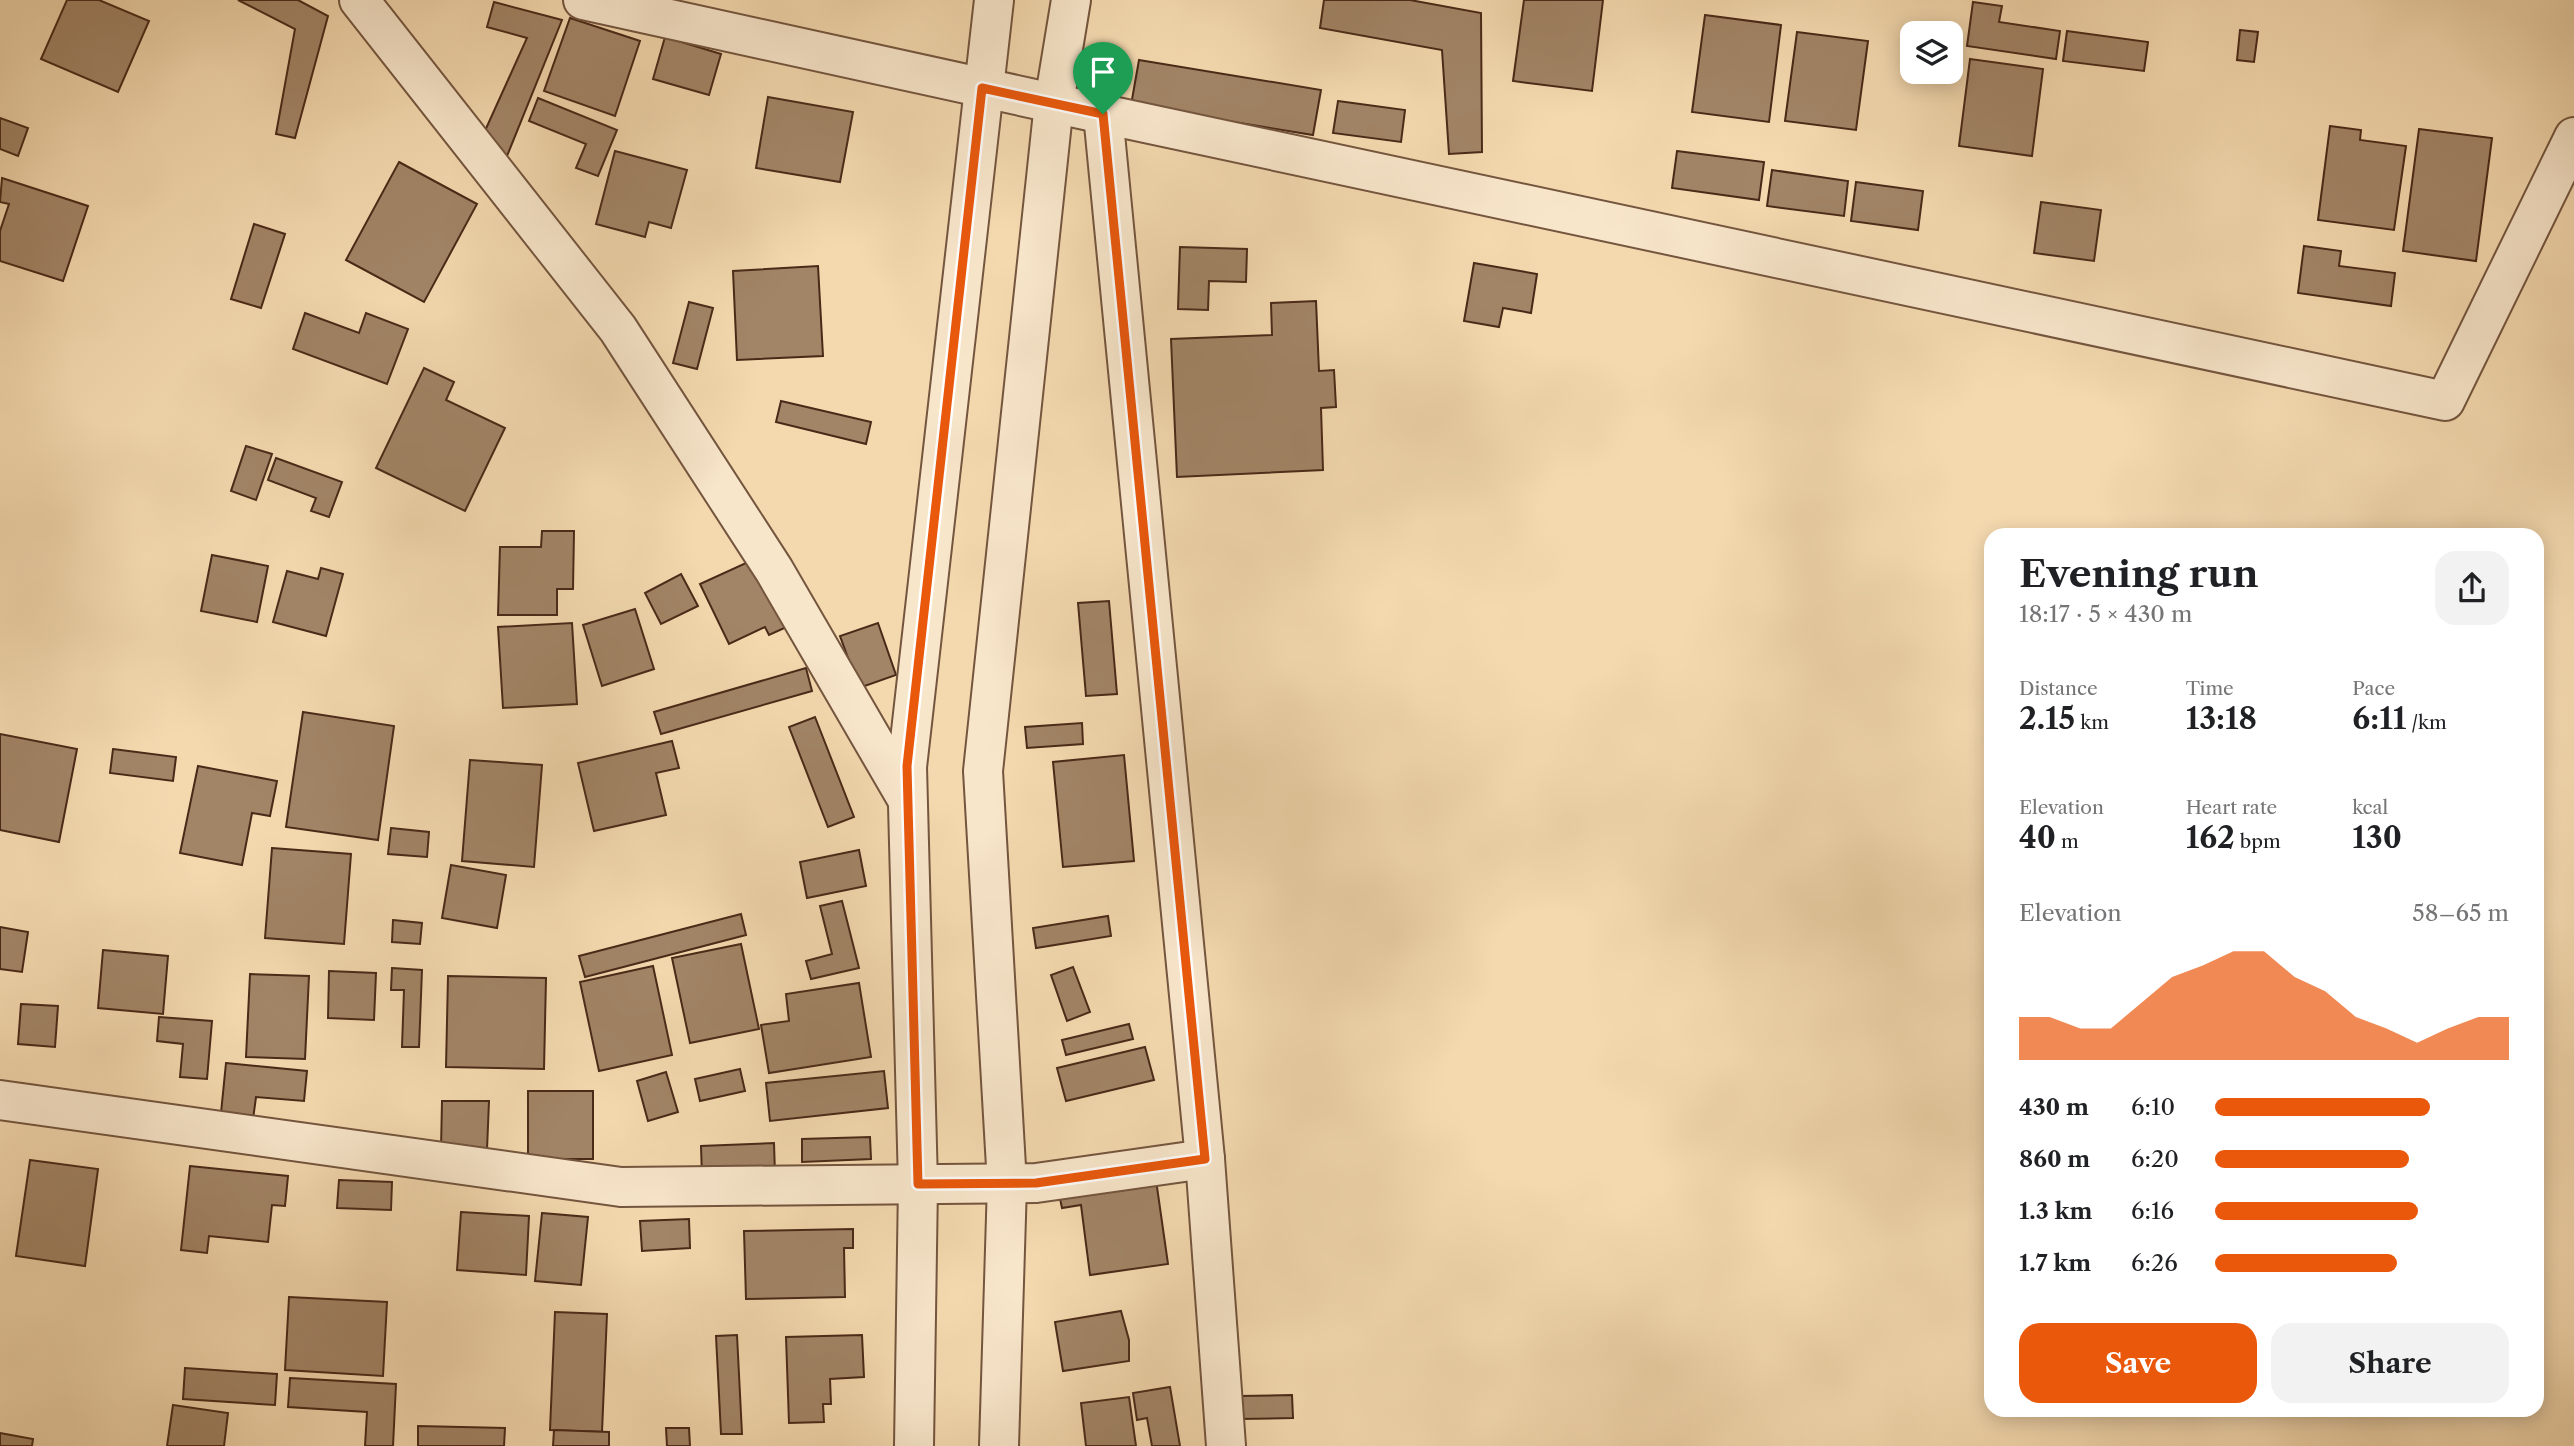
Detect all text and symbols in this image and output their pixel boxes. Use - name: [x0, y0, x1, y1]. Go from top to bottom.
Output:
- map controls: [1900, 21, 1963, 84]
- button: layers: [1900, 21, 1963, 84]
- pin: [1073, 42, 1133, 114]
- icon: arrive: [1084, 53, 1122, 91]
- text: Evening run: [2019, 550, 2259, 597]
- button: share: [2435, 551, 2509, 625]
- text: 18:17 · 5 × 430 m: [2019, 600, 2192, 628]
- text: Distance: [2019, 677, 2098, 700]
- text: Time: [2186, 677, 2234, 700]
- text: Pace: [2352, 677, 2395, 700]
- text: 2.15: [2019, 700, 2075, 737]
- text: 13:18: [2186, 700, 2257, 737]
- text: 6:11: [2352, 700, 2406, 737]
- text: km: [2075, 711, 2109, 734]
- text: /km: [2406, 711, 2447, 734]
- text: Elevation: [2019, 796, 2104, 819]
- text: Heart rate: [2186, 796, 2277, 819]
- text: kcal: [2352, 796, 2388, 819]
- text: 40: [2019, 819, 2056, 856]
- text: 162: [2186, 819, 2235, 856]
- text: 130: [2352, 819, 2402, 856]
- text: m: [2056, 830, 2079, 853]
- text: bpm: [2235, 830, 2281, 853]
- text: Elevation: [2019, 899, 2122, 927]
- text: 58–65 m: [2412, 899, 2509, 927]
- text: 430 m: [2019, 1093, 2089, 1121]
- text: 6:10: [2131, 1093, 2175, 1121]
- text: 860 m: [2019, 1145, 2090, 1173]
- text: 6:20: [2131, 1145, 2179, 1173]
- text: 1.3 km: [2019, 1197, 2093, 1225]
- text: 6:16: [2131, 1197, 2174, 1225]
- text: 1.7 km: [2019, 1249, 2091, 1277]
- text: 6:26: [2131, 1249, 2178, 1277]
- button: Save: [2019, 1323, 2257, 1403]
- button: Share: [2271, 1323, 2509, 1403]

